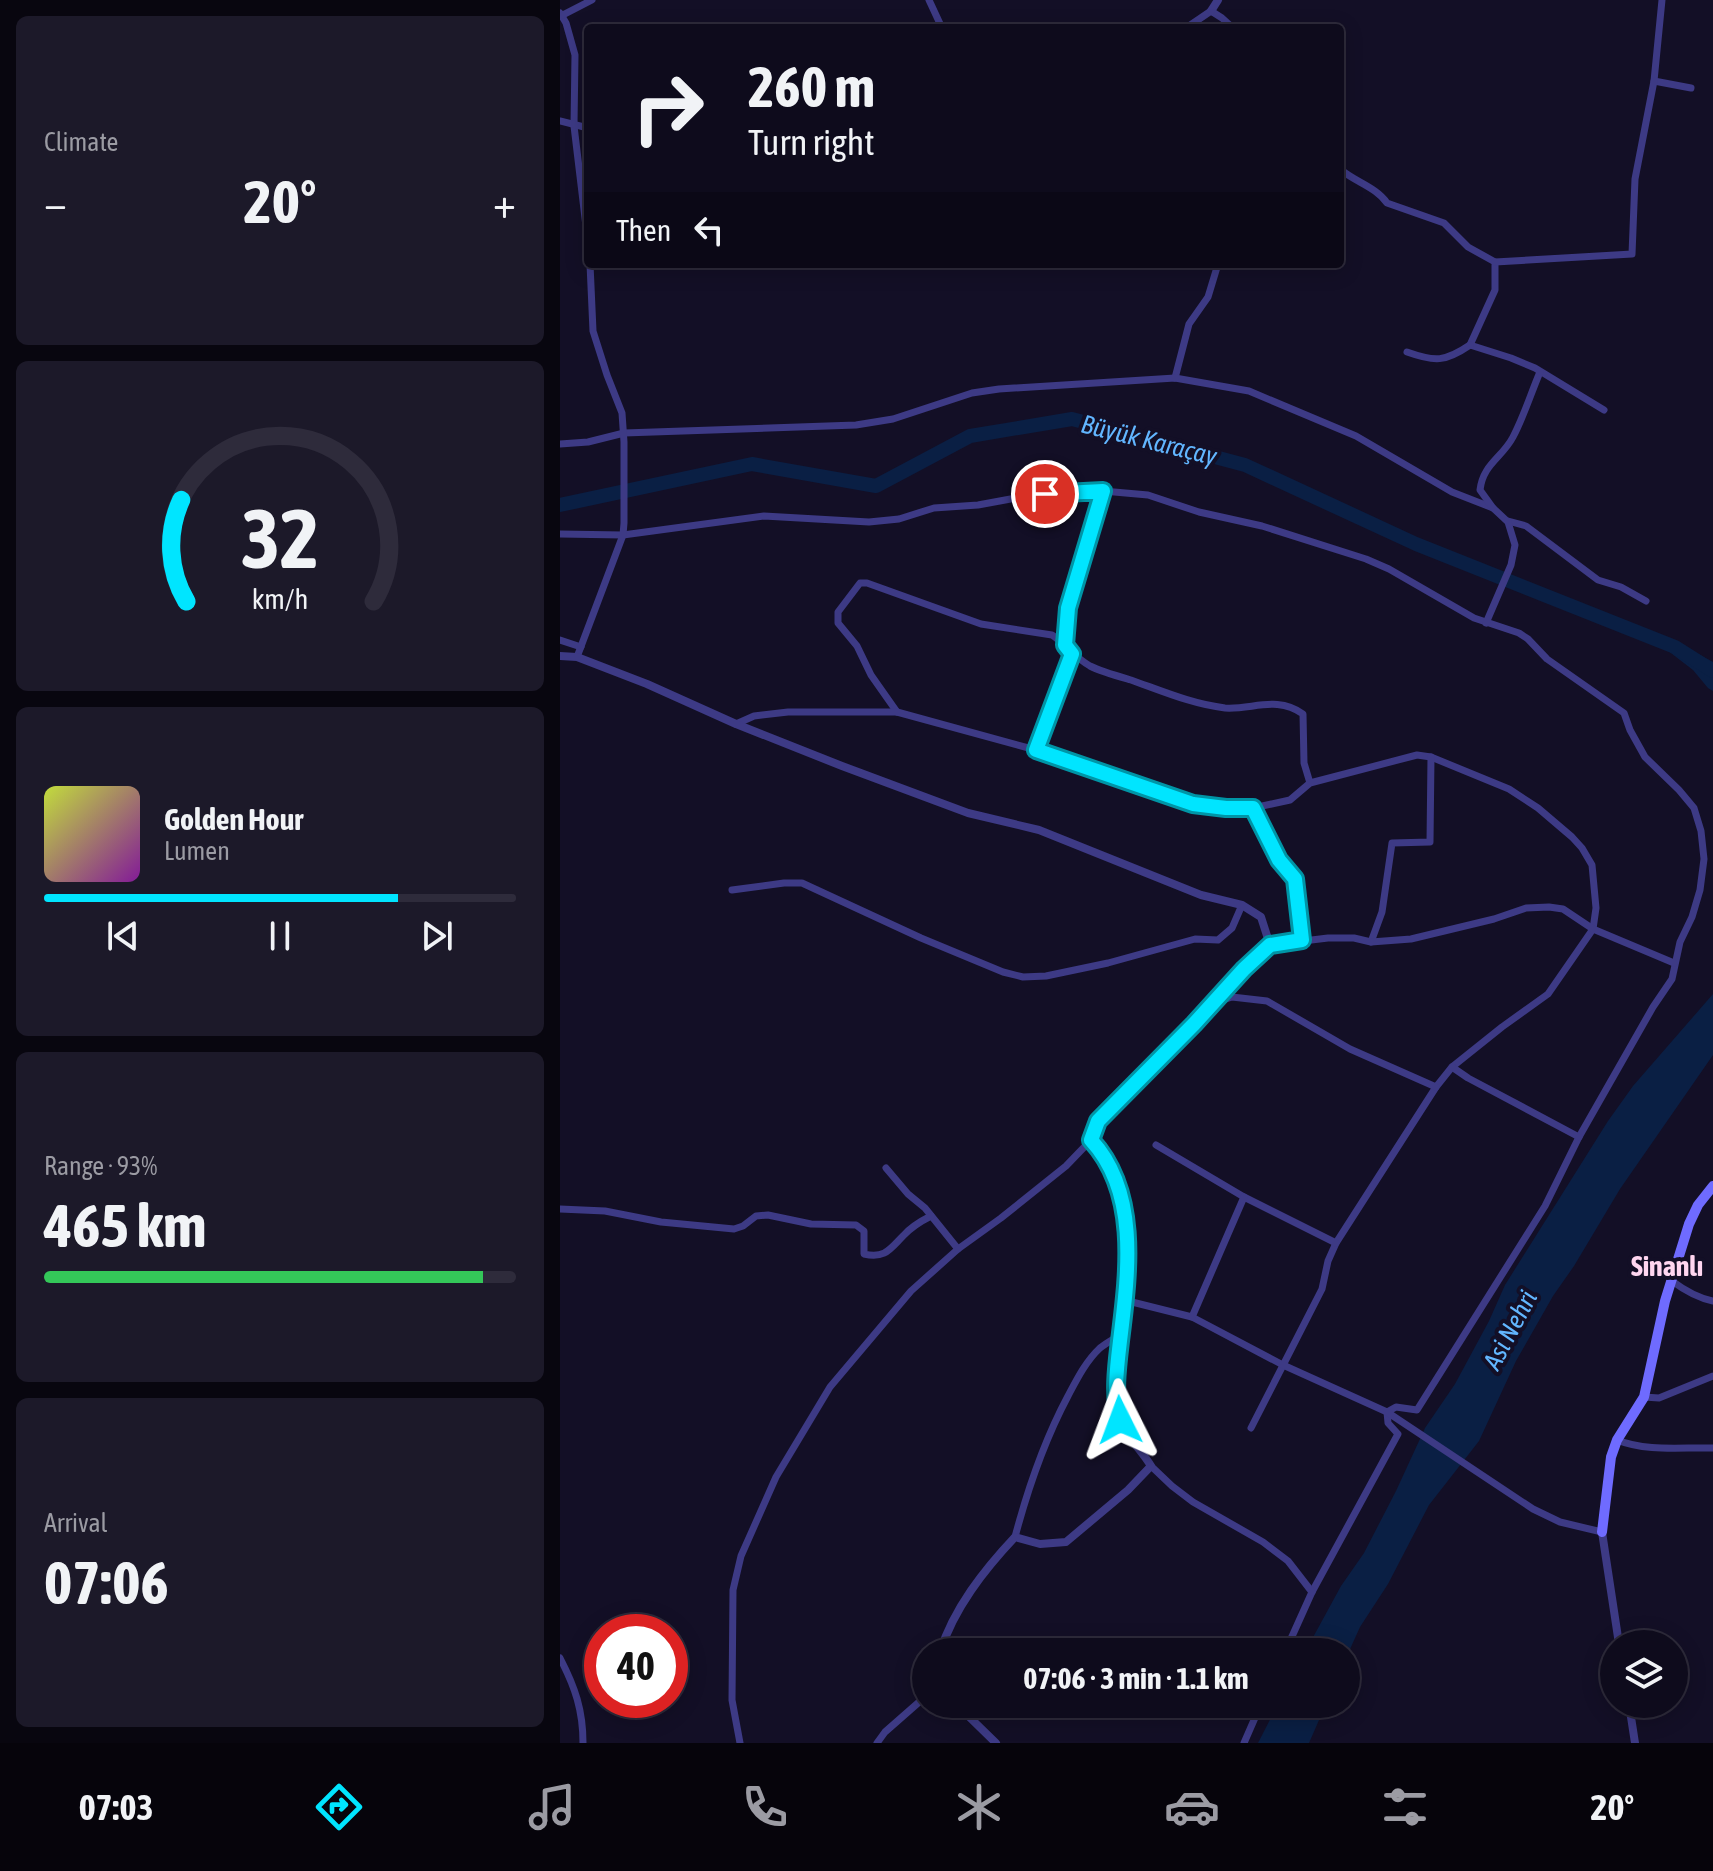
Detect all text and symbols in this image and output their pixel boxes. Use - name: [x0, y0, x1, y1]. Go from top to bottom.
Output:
- text: 260 m: [748, 55, 875, 119]
- icon: right: [616, 56, 720, 160]
- text: Turn right: [748, 121, 875, 163]
- text: Climate: [44, 127, 118, 157]
- text: 20°: [244, 167, 316, 236]
- text: −: [44, 177, 67, 227]
- text: +: [493, 177, 516, 227]
- icon: left: [687, 208, 731, 252]
- text: Then: [616, 213, 671, 247]
- water label: Büyük Karaçay: [1078, 409, 1220, 471]
- pin: [1011, 460, 1079, 528]
- icon: arrive: [1023, 472, 1067, 516]
- text: 32: [241, 490, 319, 586]
- text: km/h: [252, 582, 308, 615]
- text: Golden Hour: [164, 802, 303, 836]
- text: Lumen: [164, 836, 230, 866]
- icon: previous: [101, 914, 145, 958]
- icon: pause: [258, 914, 302, 958]
- icon: next: [415, 914, 459, 958]
- text: Range · 93%: [44, 1151, 157, 1181]
- text: 465 km: [44, 1191, 206, 1260]
- district label: Sinanlı: [1631, 1250, 1703, 1282]
- water label: Asi Nehri: [1476, 1285, 1543, 1375]
- position arrow: [1078, 1378, 1162, 1462]
- text: Arrival: [44, 1508, 108, 1538]
- text: 07:06: [44, 1548, 169, 1617]
- speed limit sign: 40: [584, 1614, 688, 1718]
- map controls: [1600, 1630, 1688, 1718]
- button: layers: [1600, 1630, 1688, 1718]
- text: 07:06 · 3 min · 1.1 km: [1023, 1661, 1249, 1695]
- icon: directions: [311, 1779, 367, 1835]
- icon: music: [524, 1779, 580, 1835]
- icon: phone: [737, 1779, 793, 1835]
- icon: climate: [951, 1779, 1007, 1835]
- icon: car: [1164, 1779, 1220, 1835]
- icon: filters: [1377, 1779, 1433, 1835]
- text: 07:03: [79, 1786, 153, 1828]
- text: 20°: [1591, 1786, 1634, 1828]

